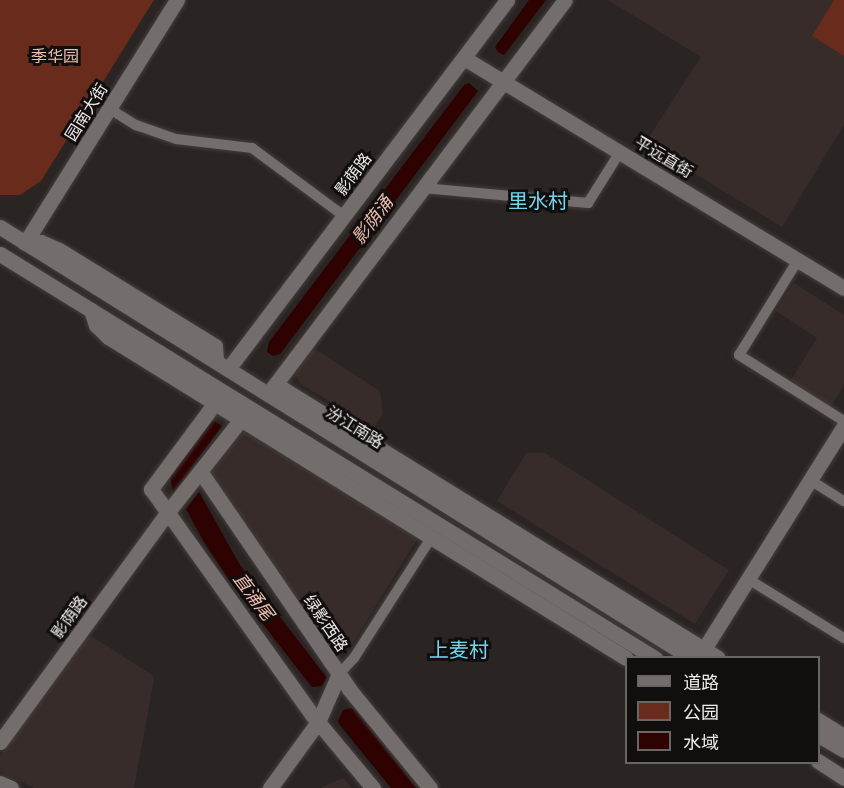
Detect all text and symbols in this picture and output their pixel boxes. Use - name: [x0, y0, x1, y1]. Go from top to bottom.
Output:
- park label: 季华园: [31, 46, 79, 66]
- street label: 园南大街: [61, 80, 111, 144]
- street label: 平远直街: [632, 132, 696, 182]
- street label: 影荫路: [331, 149, 375, 199]
- district label: 里水村: [508, 188, 568, 212]
- water label: 影荫涌: [347, 192, 397, 248]
- street label: 汾江南路: [323, 402, 387, 452]
- water label: 直涌尾: [229, 568, 279, 624]
- street label: 绿影西路: [300, 591, 352, 655]
- street label: 影荫路: [47, 592, 91, 642]
- district label: 上麦村: [429, 637, 489, 661]
- legend: [625, 656, 820, 764]
- text: 道路: [683, 671, 719, 693]
- text: 公园: [683, 701, 719, 723]
- text: 水域: [683, 731, 719, 753]

